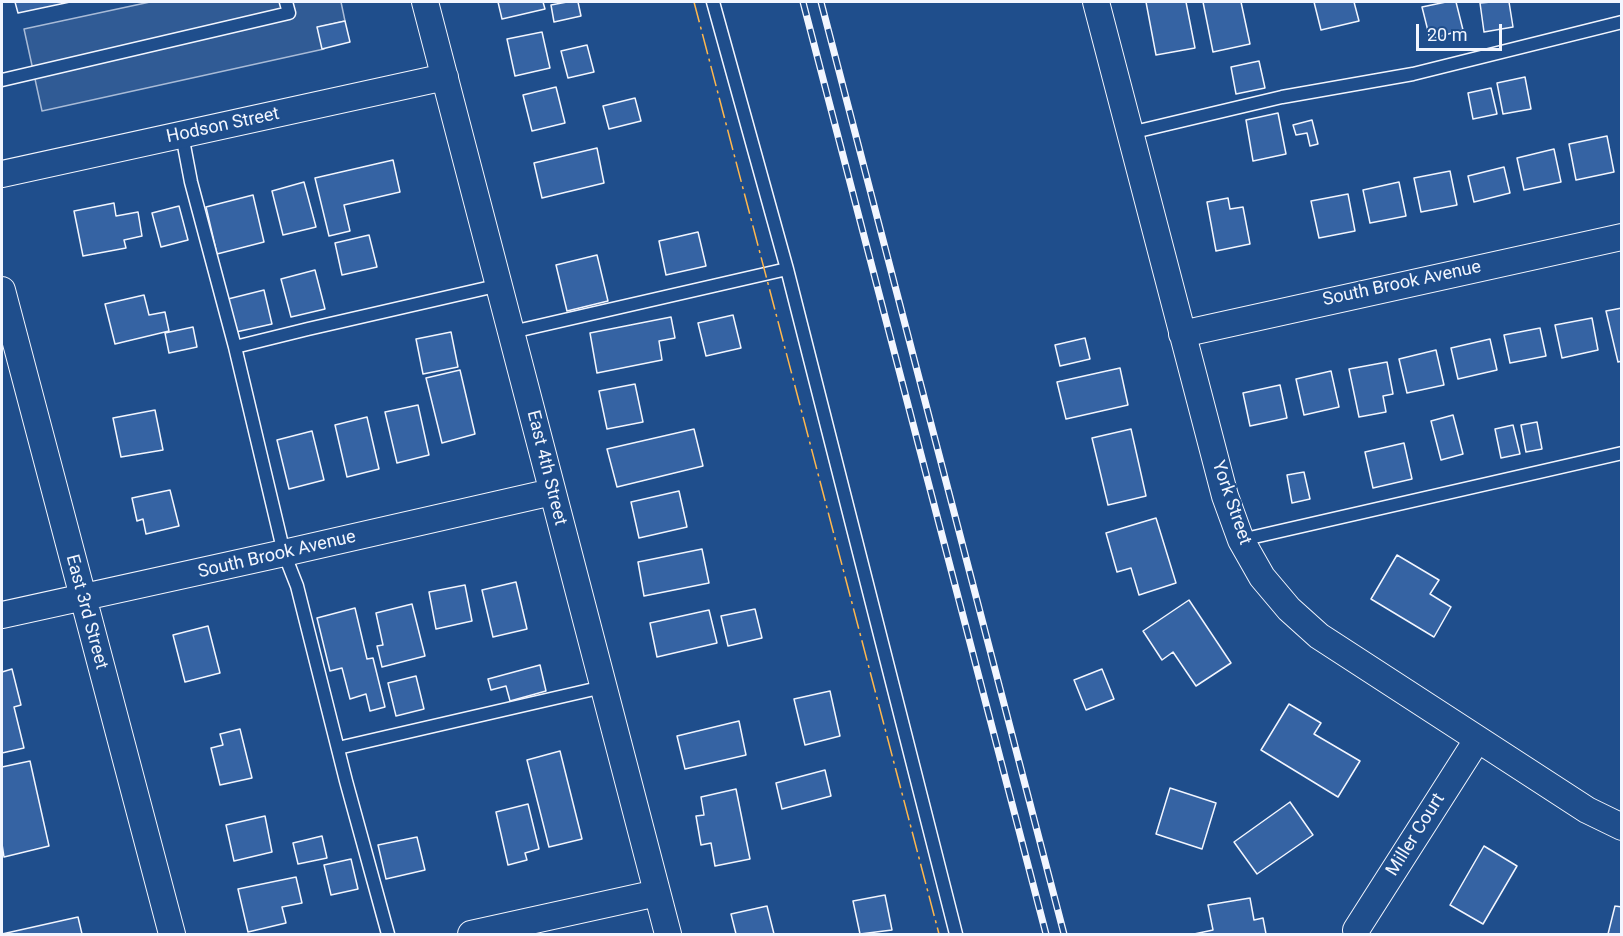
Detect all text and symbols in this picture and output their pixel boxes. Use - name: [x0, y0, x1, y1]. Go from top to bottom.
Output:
- scale bar: [1419, 12, 1504, 50]
- text: 20 m: [1427, 24, 1467, 45]
- street label: Hodson Street: [165, 104, 281, 148]
- street label: South Brook Avenue: [1321, 257, 1483, 311]
- street label: East 4th Street: [521, 408, 571, 528]
- street label: York Street: [1207, 458, 1255, 548]
- street label: South Brook Avenue: [196, 526, 358, 584]
- street label: East 3rd Street: [60, 552, 112, 672]
- street label: Miller Court: [1382, 790, 1450, 880]

